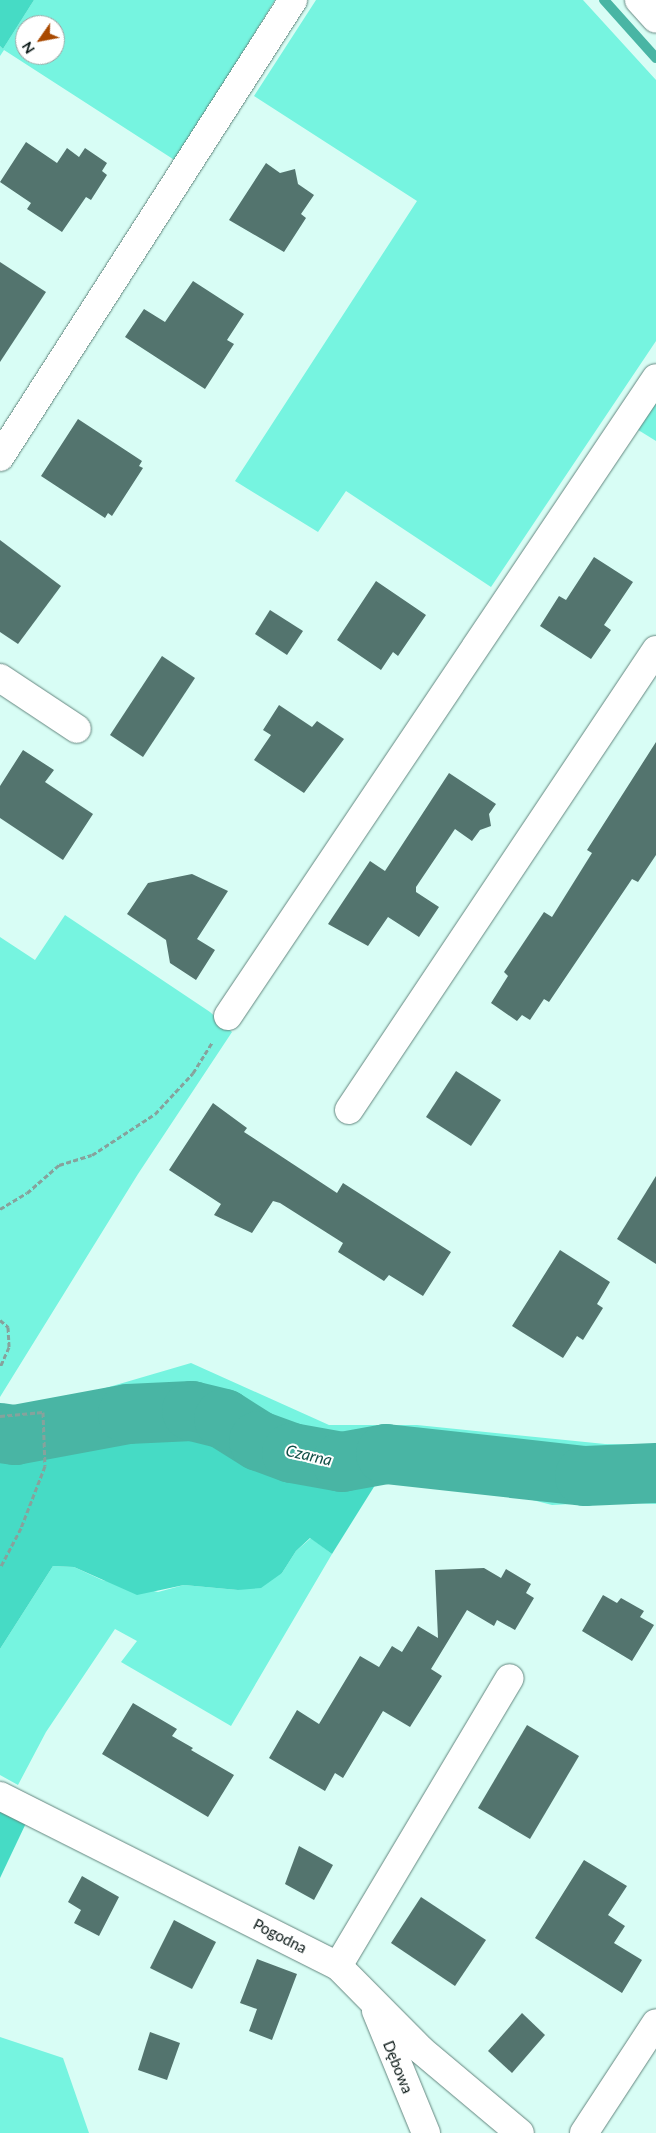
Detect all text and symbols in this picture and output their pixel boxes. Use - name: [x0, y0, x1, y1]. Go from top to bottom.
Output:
- north arrow: [15, 15, 65, 65]
- text: N: [18, 39, 38, 57]
- water label: Czarna: [284, 1440, 334, 1470]
- street label: Pogodna: [250, 1915, 310, 1957]
- street label: Dębowa: [379, 2038, 417, 2096]

